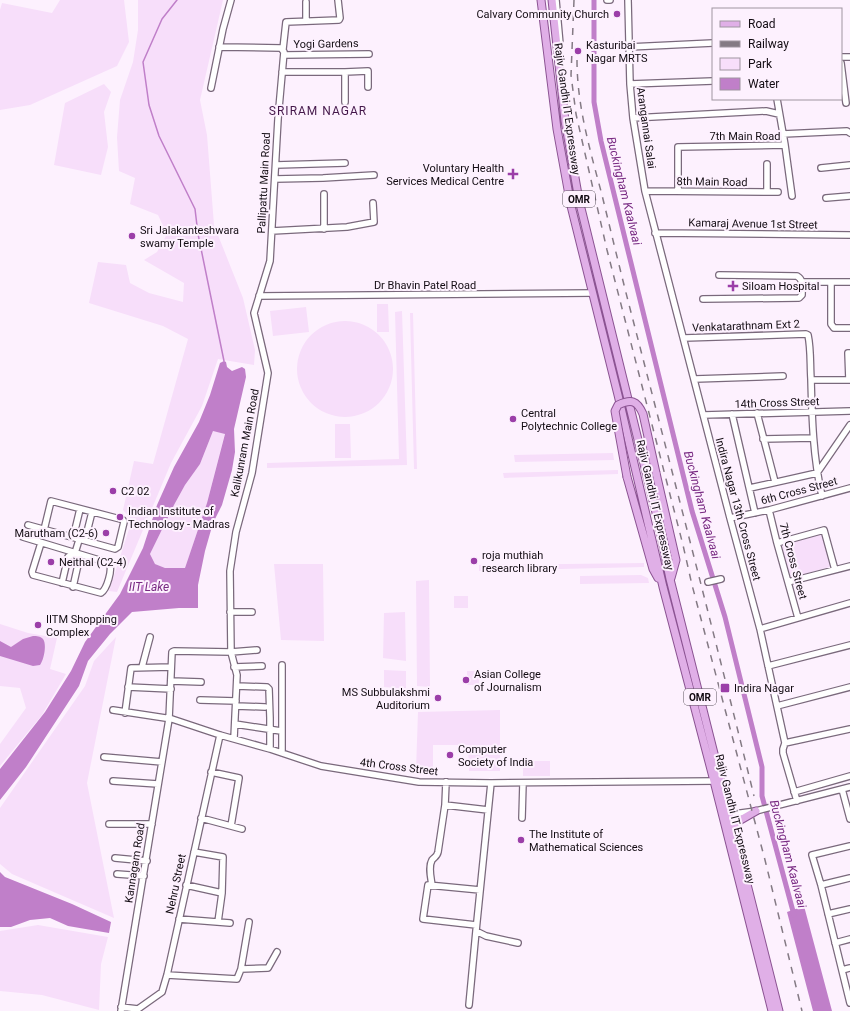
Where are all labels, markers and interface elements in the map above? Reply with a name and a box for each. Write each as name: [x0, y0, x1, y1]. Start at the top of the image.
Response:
place label: Calvary Community Church: [476, 8, 609, 21]
legend: [712, 8, 842, 100]
marker: Calvary Community Church: [612, 9, 622, 19]
text: Road: [748, 17, 776, 31]
street label: Yogi Gardens: [293, 37, 359, 51]
text: Railway: [748, 37, 789, 51]
place label: Kasturibai Nagar MRTS: [586, 39, 648, 65]
street label: Rajiv Gandhi IT Expressway: [551, 42, 583, 177]
marker: Kasturibai Nagar MRTS: [573, 46, 583, 56]
text: Park: [748, 57, 773, 71]
text: Water: [748, 77, 779, 91]
street label: Arangannai Salai: [634, 86, 658, 170]
district label: SRIRAM NAGAR: [269, 104, 367, 118]
street label: 7th Main Road: [710, 130, 780, 143]
street label: Pallipattu Main Road: [255, 132, 273, 234]
water label: Buckingham Kaalvaai: [604, 135, 644, 247]
place label: Voluntary Health Services Medical Centre: [386, 162, 504, 188]
marker: Voluntary Health Services Medical Centre: [507, 168, 519, 180]
street label: 8th Main Road: [676, 175, 748, 189]
road number: OMR: [563, 191, 595, 207]
street label: Kamaraj Avenue 1st Street: [688, 216, 818, 232]
place label: Sri Jalakanteshwara swamy Temple: [140, 224, 239, 250]
marker: Sri Jalakanteshwara swamy Temple: [127, 231, 137, 241]
street label: Dr Bhavin Patel Road: [374, 279, 476, 292]
marker: Siloam Hospital: [727, 280, 739, 292]
place label: Siloam Hospital: [742, 280, 819, 293]
street label: Venkatarathnam Ext 2: [692, 318, 800, 334]
street label: Kalikunram Main Road: [228, 388, 262, 498]
street label: 14th Cross Street: [734, 395, 820, 411]
place label: Central Polytechnic College: [521, 407, 617, 433]
marker: Central Polytechnic College: [508, 414, 518, 424]
street label: Indira Nagar 13th Cross Street: [713, 436, 763, 582]
street label: Rajiv Gandhi IT Expressway: [634, 439, 677, 572]
water label: Buckingham Kaalvaai: [681, 449, 723, 561]
street label: 6th Cross Street: [759, 474, 839, 507]
place label: C2 02: [121, 485, 149, 498]
marker: C2 02: [108, 486, 118, 496]
place label: Indian Institute of Technology - Madras: [128, 505, 230, 531]
marker: Indian Institute of Technology - Madras: [115, 512, 125, 522]
street label: 7th Cross Street: [777, 521, 810, 601]
place label: Marutham (C2-6): [14, 527, 98, 540]
marker: Marutham (C2-6): [101, 528, 111, 538]
place label: roja muthiah research library: [482, 549, 558, 575]
place label: Neithal (C2-4): [59, 556, 127, 569]
marker: roja muthiah research library: [469, 556, 479, 566]
marker: Neithal (C2-4): [46, 557, 56, 567]
water label: IIT Lake: [129, 580, 169, 594]
place label: IITM Shopping Complex: [46, 613, 117, 639]
marker: IITM Shopping Complex: [33, 620, 43, 630]
place label: Asian College of Journalism: [474, 668, 542, 694]
marker: Asian College of Journalism: [461, 675, 471, 685]
marker: Indira Nagar: [719, 682, 731, 694]
place label: Indira Nagar: [734, 682, 794, 695]
place label: MS Subbulakshmi Auditorium: [342, 686, 430, 712]
road number: OMR: [684, 689, 716, 705]
marker: MS Subbulakshmi Auditorium: [433, 693, 443, 703]
place label: Computer Society of India: [458, 743, 533, 769]
marker: Computer Society of India: [445, 750, 455, 760]
street label: Rajiv Gandhi IT Expressway: [713, 753, 758, 886]
street label: 4th Cross Street: [359, 756, 439, 778]
water label: Buckingham Kaalvaai: [767, 798, 809, 910]
street label: Kannagam Road: [122, 822, 148, 904]
place label: The Institute of Mathematical Sciences: [529, 828, 644, 854]
marker: The Institute of Mathematical Sciences: [516, 835, 526, 845]
street label: Nehru Street: [163, 852, 189, 915]

